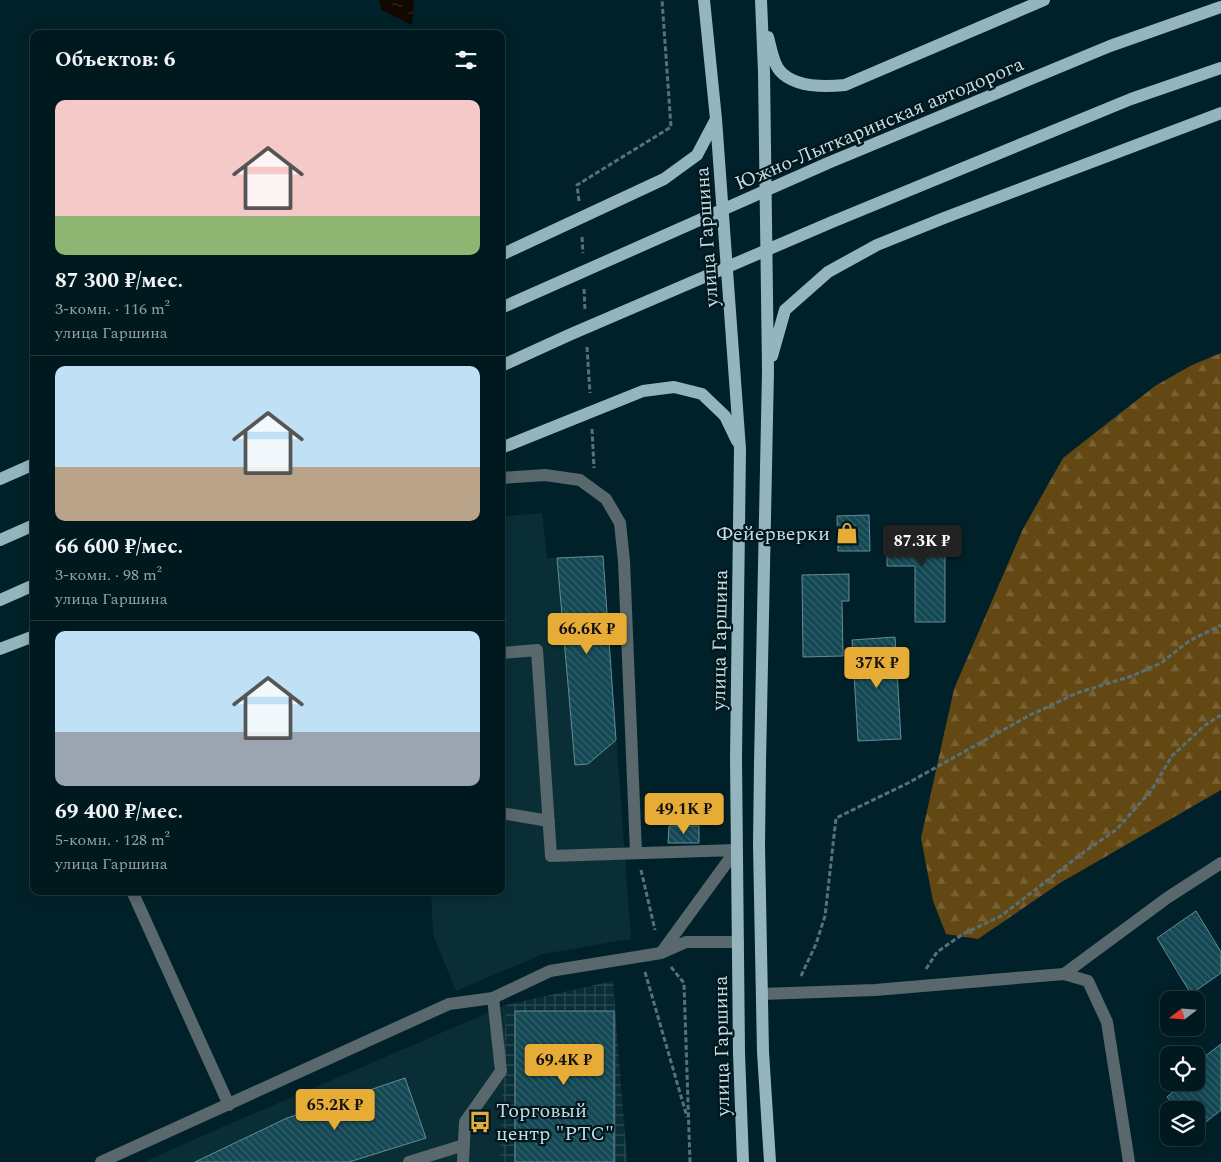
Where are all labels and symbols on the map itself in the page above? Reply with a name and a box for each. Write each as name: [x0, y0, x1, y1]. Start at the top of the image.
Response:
street label: Южно-Лыткаринская автодорога: [730, 49, 1029, 199]
street label: улица Гаршина: [687, 166, 727, 309]
place label: Фейерверки: [716, 519, 830, 549]
shop icon: Фейерверки: [834, 520, 860, 546]
pin: 87.3K ₽: [876, 524, 968, 567]
street label: улица Гаршина: [704, 569, 736, 712]
pin: 66.6K ₽: [541, 612, 633, 655]
pin: 37K ₽: [842, 646, 912, 689]
pin: 49.1K ₽: [638, 792, 730, 835]
street label: улица Гаршина: [706, 975, 738, 1118]
north arrow: [1160, 991, 1205, 1036]
pin: 69.4K ₽: [518, 1044, 610, 1086]
pin: 65.2K ₽: [289, 1088, 381, 1131]
place label: Торговый центр "РТС": [496, 1096, 614, 1149]
bus stop icon: Торговый центр "РТС": [467, 1109, 493, 1135]

